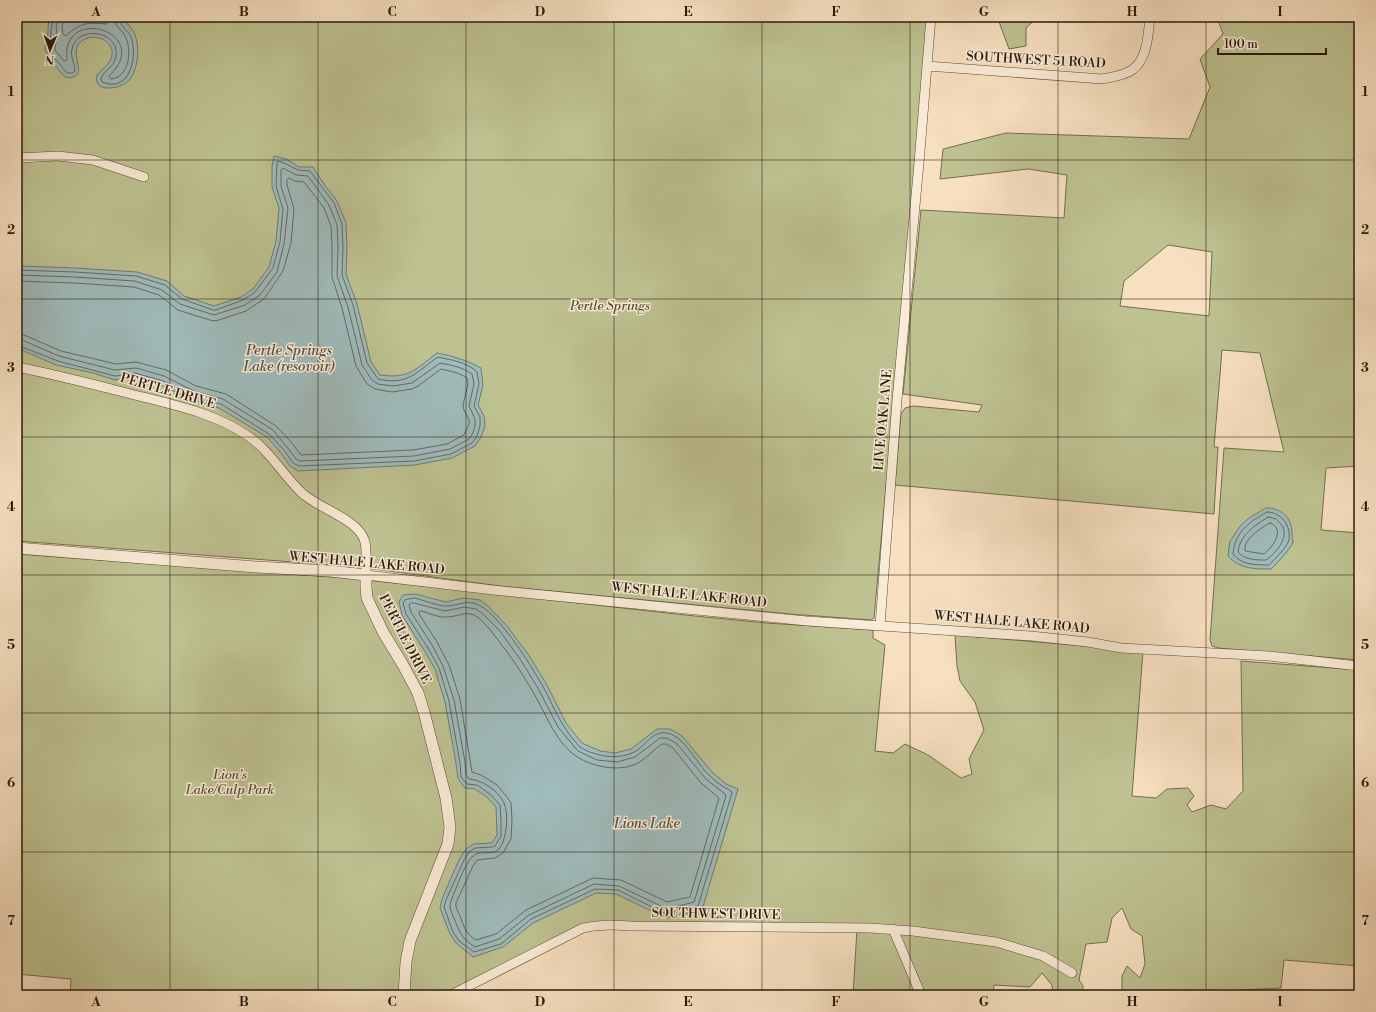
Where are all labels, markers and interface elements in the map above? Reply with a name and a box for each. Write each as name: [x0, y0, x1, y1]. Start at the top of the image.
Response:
text: A: [90, 4, 101, 20]
text: B: [239, 4, 249, 20]
text: C: [387, 4, 397, 20]
text: D: [535, 4, 545, 20]
text: E: [683, 4, 693, 20]
text: F: [831, 4, 841, 20]
text: G: [979, 4, 990, 20]
text: H: [1127, 4, 1138, 20]
text: I: [1277, 4, 1283, 20]
north arrow: [30, 30, 70, 70]
scale bar: [1218, 30, 1326, 56]
text: 100 m: [1224, 37, 1258, 52]
street label: SOUTHWEST 51 ROAD: [966, 48, 1106, 72]
text: N: [45, 52, 54, 66]
text: 1: [8, 84, 15, 100]
text: 1: [1362, 84, 1369, 100]
text: 2: [7, 222, 15, 238]
text: 2: [1361, 222, 1369, 238]
park label: Pertle Springs: [569, 298, 650, 314]
water label: Pertle Springs Lake (resovoir): [243, 342, 335, 376]
text: 3: [7, 360, 15, 376]
text: 3: [1361, 360, 1369, 376]
street label: LIVE OAK LANE: [871, 369, 895, 471]
street label: PERTLE DRIVE: [118, 370, 218, 412]
text: 4: [7, 499, 16, 515]
text: 4: [1361, 499, 1370, 515]
street label: WEST HALE LAKE ROAD: [288, 548, 445, 578]
street label: WEST HALE LAKE ROAD: [610, 579, 767, 611]
street label: PERTLE DRIVE: [375, 591, 435, 687]
street label: WEST HALE LAKE ROAD: [933, 607, 1090, 637]
text: 5: [7, 637, 15, 653]
text: 5: [1361, 637, 1369, 653]
park label: Lion's Lake/Culp Park: [185, 767, 274, 798]
text: 6: [7, 775, 15, 791]
text: 6: [1361, 775, 1369, 791]
water label: Lions Lake: [613, 815, 680, 833]
street label: SOUTHWEST DRIVE: [651, 905, 781, 923]
text: 7: [7, 913, 15, 929]
text: 7: [1361, 913, 1369, 929]
text: A: [90, 994, 101, 1010]
text: B: [239, 994, 249, 1010]
text: C: [387, 994, 397, 1010]
text: D: [535, 994, 545, 1010]
text: E: [683, 994, 693, 1010]
text: F: [831, 994, 841, 1010]
text: G: [979, 994, 990, 1010]
text: H: [1127, 994, 1138, 1010]
text: I: [1277, 994, 1283, 1010]

